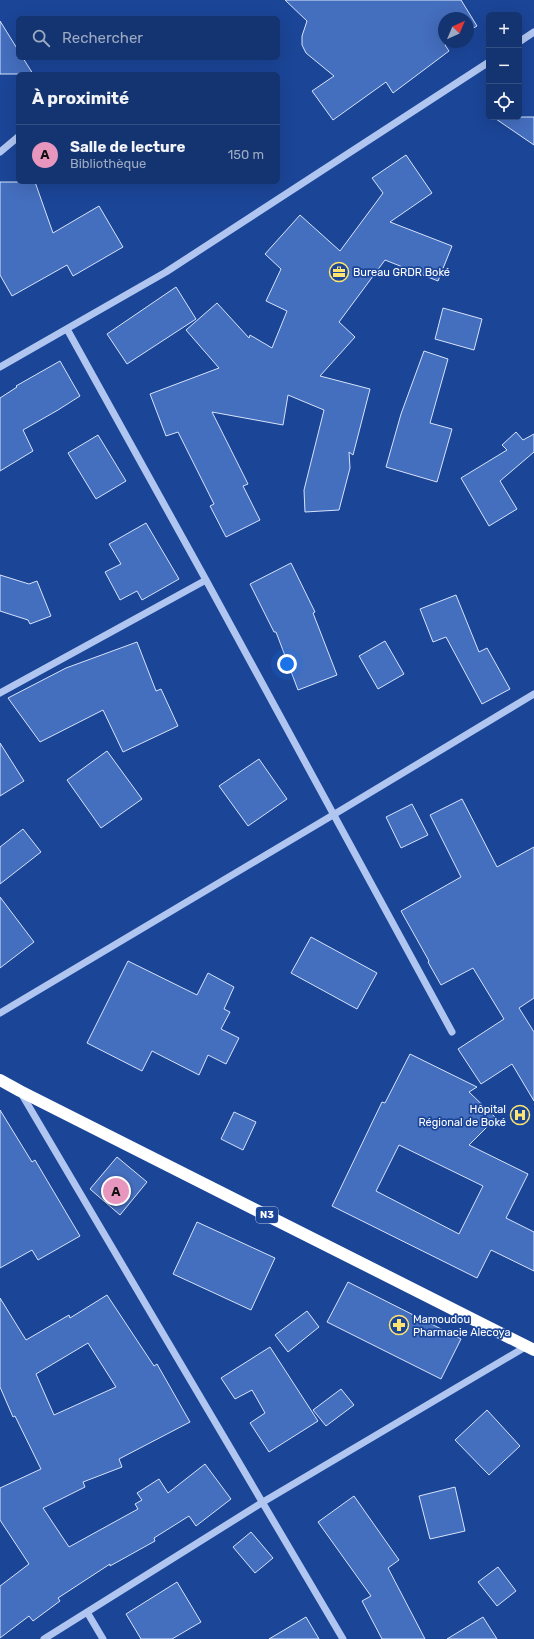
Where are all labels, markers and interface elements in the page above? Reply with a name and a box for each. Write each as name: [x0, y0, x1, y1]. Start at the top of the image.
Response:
north arrow: [438, 12, 474, 48]
map controls: [486, 12, 522, 120]
button: +: [486, 12, 522, 48]
search box: [16, 16, 280, 60]
icon: search: [30, 27, 52, 49]
text: Rechercher: [62, 29, 143, 47]
button: −: [486, 48, 522, 84]
button: locate: [486, 84, 522, 120]
text: À proximité: [32, 88, 129, 108]
text: Salle de lecture: [70, 138, 185, 156]
text: A: [40, 147, 50, 162]
text: 150 m: [228, 147, 264, 162]
text: Bibliothèque: [70, 156, 146, 171]
office icon: Bureau GRDR Boké: [328, 261, 350, 283]
place label: Bureau GRDR Boké: [353, 266, 450, 279]
your location: [277, 654, 297, 674]
place label: Hôpital Régional de Boké: [418, 1103, 506, 1129]
hospital icon: Hôpital Régional de Boké: [509, 1104, 531, 1126]
pin: A: [103, 1176, 129, 1206]
road number: N3: [256, 1207, 278, 1223]
place label: Mamoudou Pharmacie Alecoya: [413, 1313, 510, 1339]
pharmacy icon: Mamoudou Pharmacie Alecoya: [388, 1314, 410, 1336]

